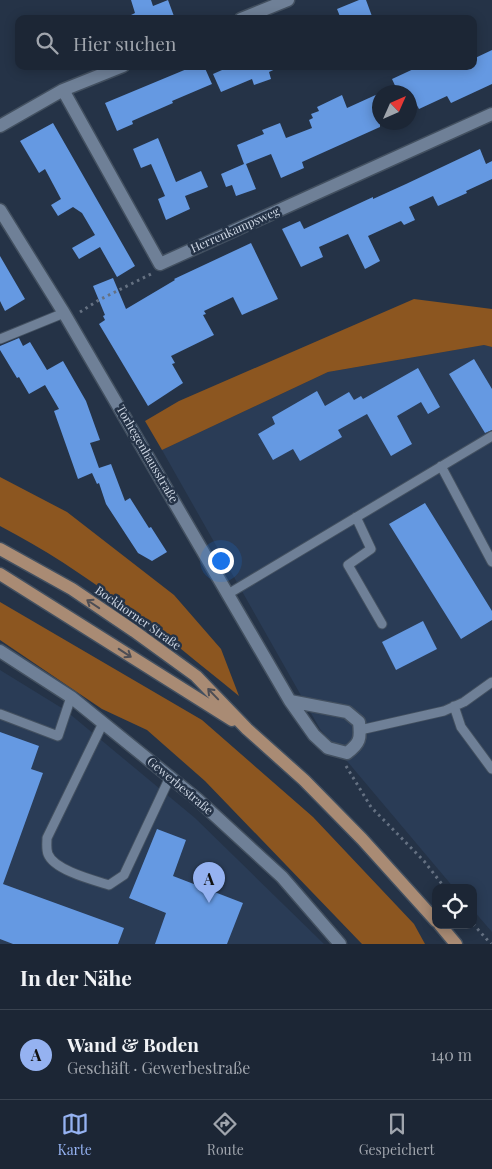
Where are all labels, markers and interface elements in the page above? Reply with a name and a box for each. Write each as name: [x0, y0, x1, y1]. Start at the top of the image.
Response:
search box: [15, 15, 477, 70]
icon: search: [33, 29, 61, 57]
text: Hier suchen: [73, 30, 176, 56]
north arrow: [372, 85, 417, 130]
street label: Herrenkampsweg: [188, 202, 282, 256]
street label: Torhegenhausstraße: [113, 402, 182, 505]
your location: [208, 548, 234, 574]
street label: Bockhorner Straße: [92, 582, 185, 653]
one-way arrow: [87, 599, 101, 609]
one-way arrow: [117, 648, 131, 658]
one-way arrow: [207, 688, 219, 700]
street label: Gewerbestraße: [144, 753, 217, 818]
pin: A: [193, 862, 225, 903]
map controls: [432, 884, 477, 929]
button: locate: [432, 884, 477, 929]
text: In der Nähe: [20, 963, 132, 991]
text: Wand & Boden: [67, 1031, 199, 1057]
text: A: [31, 1044, 41, 1065]
text: 140 m: [430, 1044, 472, 1065]
text: Geschäft · Gewerbestraße: [67, 1057, 250, 1078]
tab: Karte: [57, 1110, 92, 1159]
tab: Route: [207, 1110, 244, 1159]
tab: Gespeichert: [359, 1110, 435, 1159]

